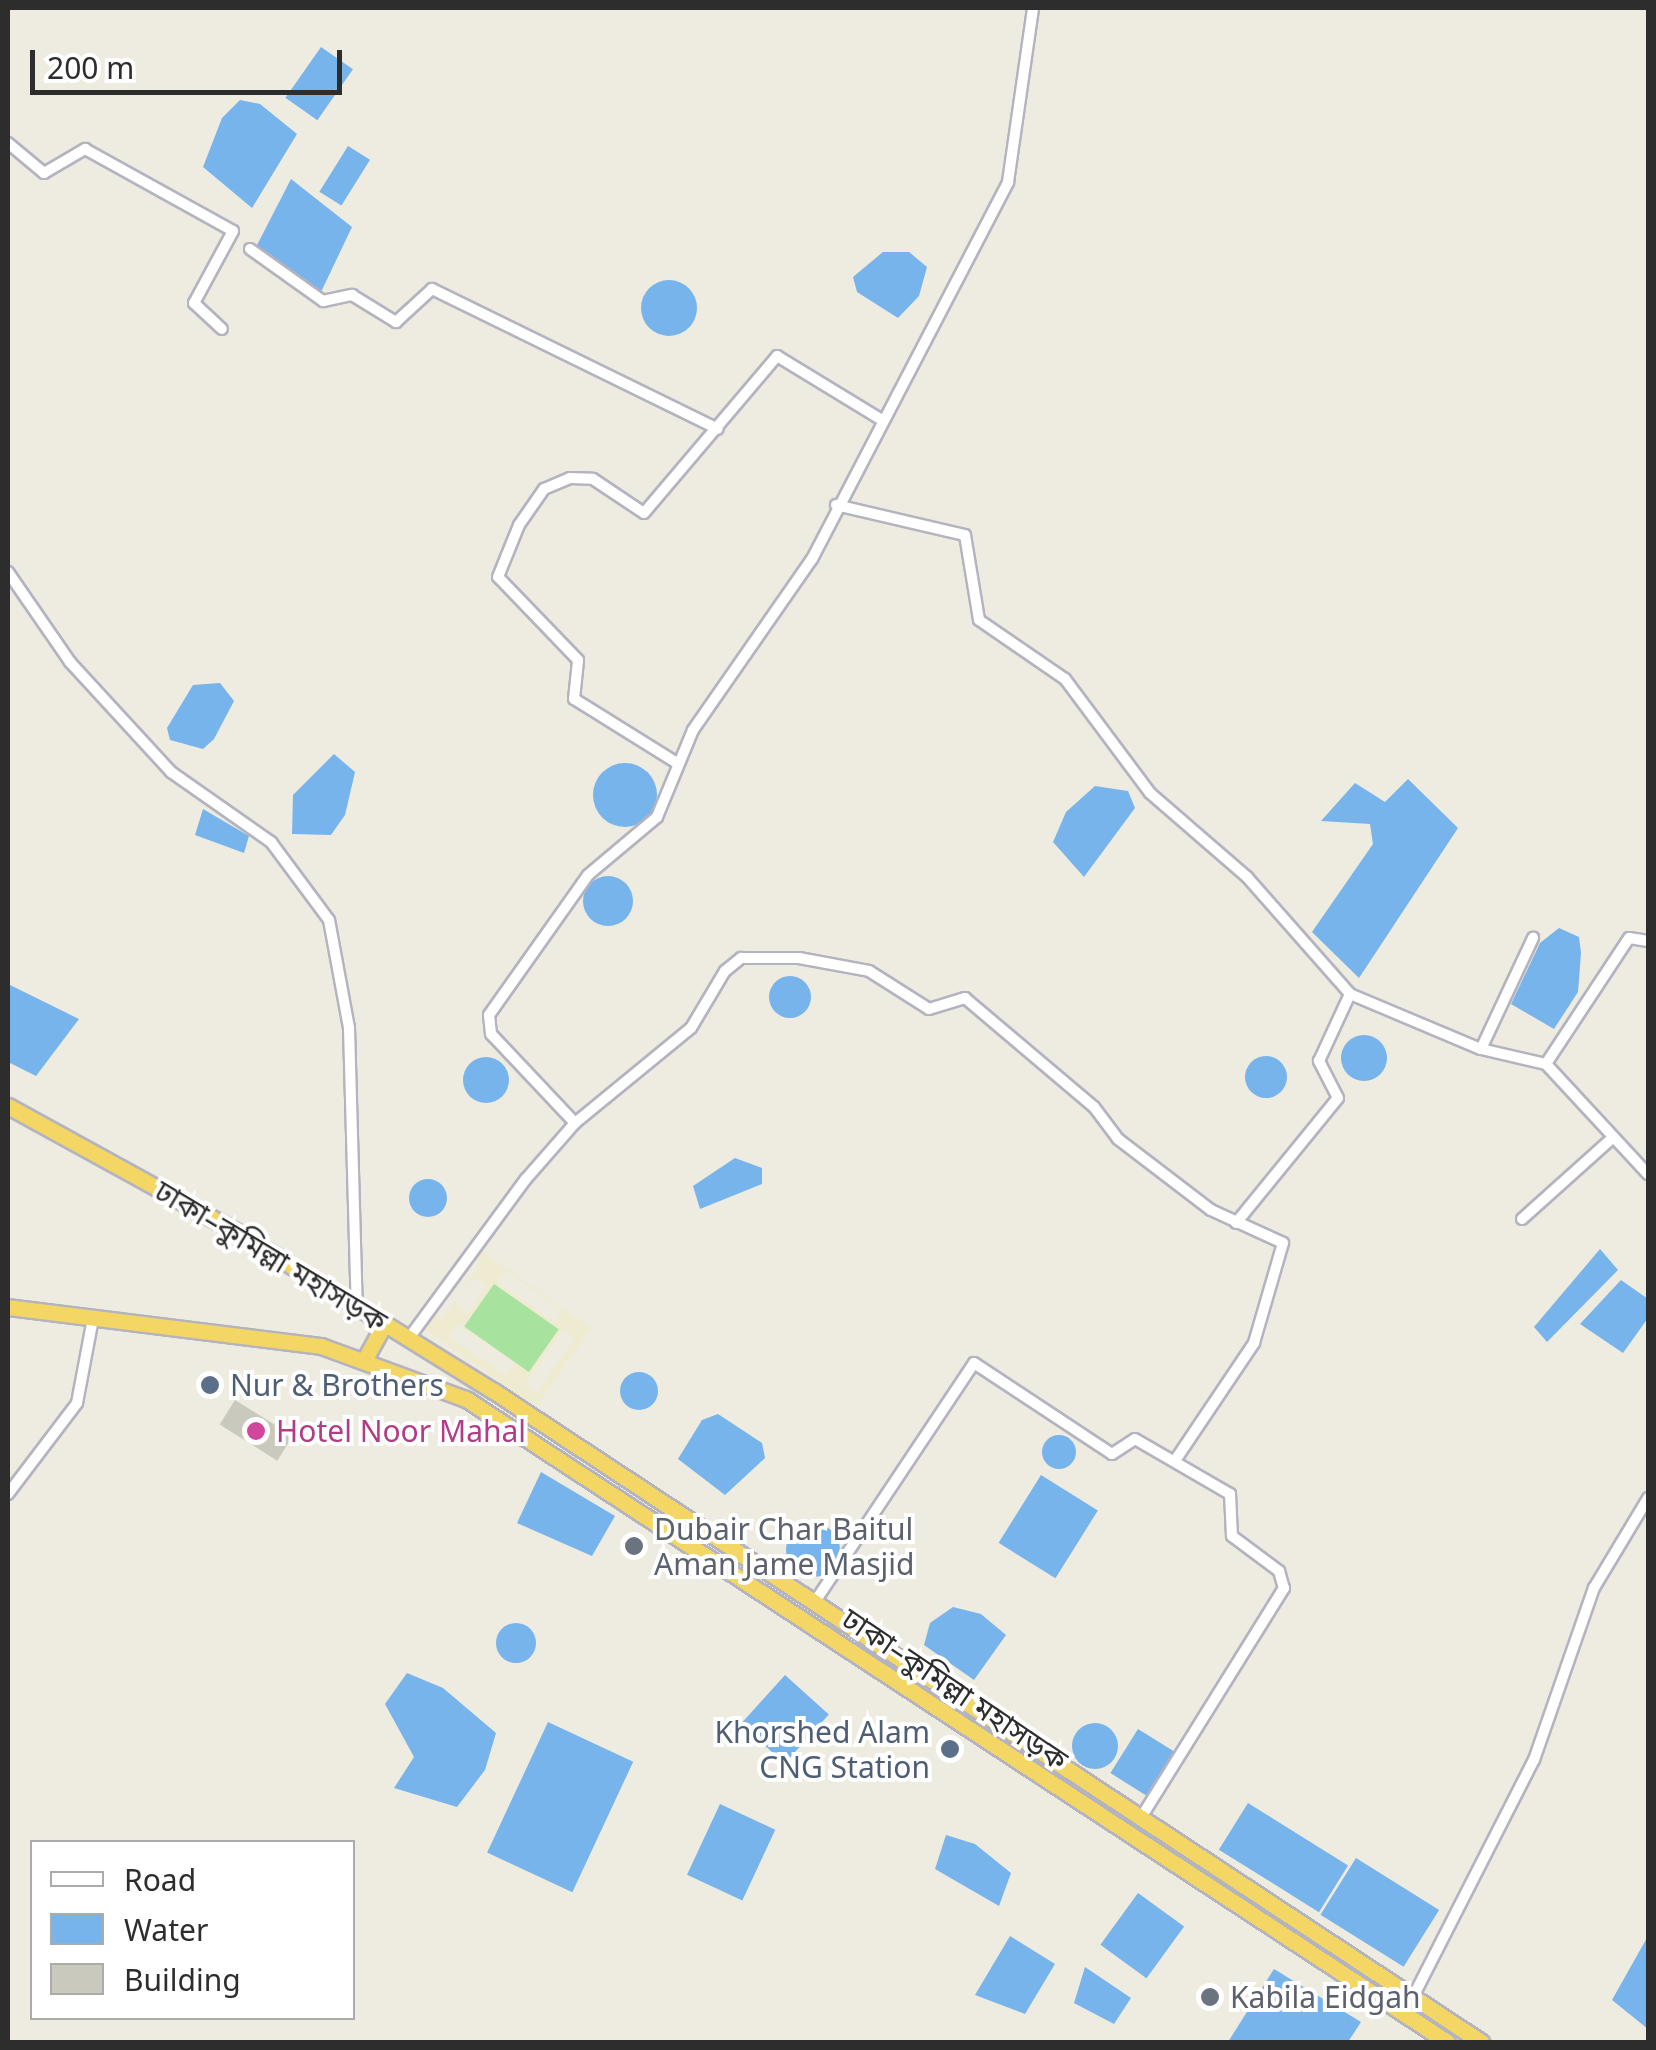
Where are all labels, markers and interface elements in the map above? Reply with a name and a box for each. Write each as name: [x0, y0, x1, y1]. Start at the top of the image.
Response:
scale bar: [35, 30, 348, 92]
text: 200 m: [47, 47, 134, 88]
street label: ঢাকা–কুমিল্লা মহাসড়ক: [148, 1172, 394, 1340]
place label: Nur & Brothers: [230, 1367, 444, 1403]
marker: Nur & Brothers: [199, 1374, 221, 1396]
place label: Hotel Noor Mahal: [276, 1413, 526, 1449]
marker: Hotel Noor Mahal: [245, 1420, 267, 1442]
place label: Dubair Char Baitul Aman Jame Masjid: [654, 1511, 915, 1582]
marker: Dubair Char Baitul Aman Jame Masjid: [623, 1535, 645, 1557]
street label: ঢাকা–কুমিল্লা মহাসড়ক: [835, 1600, 1075, 1778]
place label: Khorshed Alam CNG Station: [714, 1714, 930, 1784]
marker: Khorshed Alam CNG Station: [939, 1738, 961, 1760]
legend: [30, 1840, 355, 2020]
text: Road: [124, 1859, 196, 1900]
text: Water: [124, 1909, 208, 1950]
text: Building: [124, 1959, 241, 2000]
place label: Kabila Eidgah: [1230, 1979, 1421, 2015]
marker: Kabila Eidgah: [1199, 1986, 1221, 2008]

